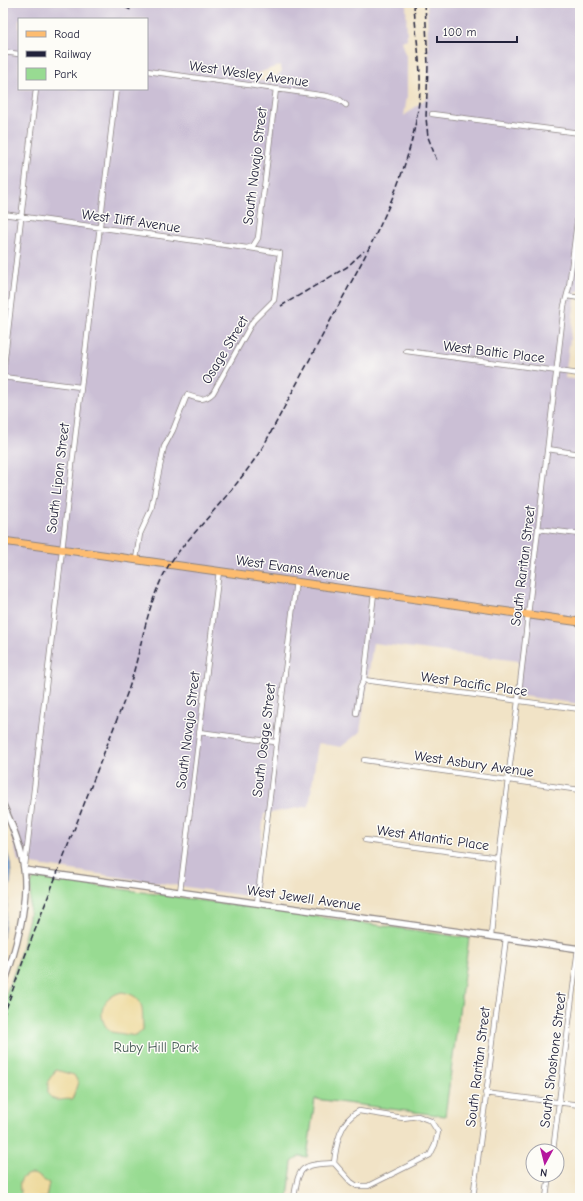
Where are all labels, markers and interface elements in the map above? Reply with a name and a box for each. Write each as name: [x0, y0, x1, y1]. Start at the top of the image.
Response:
legend: [18, 18, 148, 90]
scale bar: [437, 18, 517, 44]
text: 100 m: [443, 25, 476, 39]
text: Road: [54, 27, 80, 41]
text: Railway: [54, 47, 92, 61]
street label: West Wesley Avenue: [188, 57, 310, 91]
text: Park: [54, 67, 77, 81]
street label: South Navajo Street: [239, 105, 271, 226]
street label: West Iliff Avenue: [81, 206, 181, 236]
street label: Osage Street: [198, 312, 252, 387]
street label: West Baltic Place: [442, 337, 546, 367]
street label: South Lipan Street: [43, 421, 73, 534]
street label: South Raritan Street: [507, 504, 539, 627]
street label: West Evans Avenue: [235, 552, 351, 584]
street label: West Pacific Place: [420, 668, 528, 700]
street label: South Navajo Street: [172, 669, 204, 790]
street label: South Osage Street: [249, 681, 280, 798]
street label: West Asbury Avenue: [413, 747, 535, 781]
street label: West Atlantic Place: [376, 822, 490, 854]
street label: West Jewell Avenue: [246, 882, 362, 914]
street label: South Shoshone Street: [536, 990, 570, 1129]
street label: South Raritan Street: [462, 1005, 494, 1128]
park label: Ruby Hill Park: [114, 1039, 199, 1056]
north arrow: [525, 1143, 565, 1183]
text: N: [539, 1166, 548, 1179]

